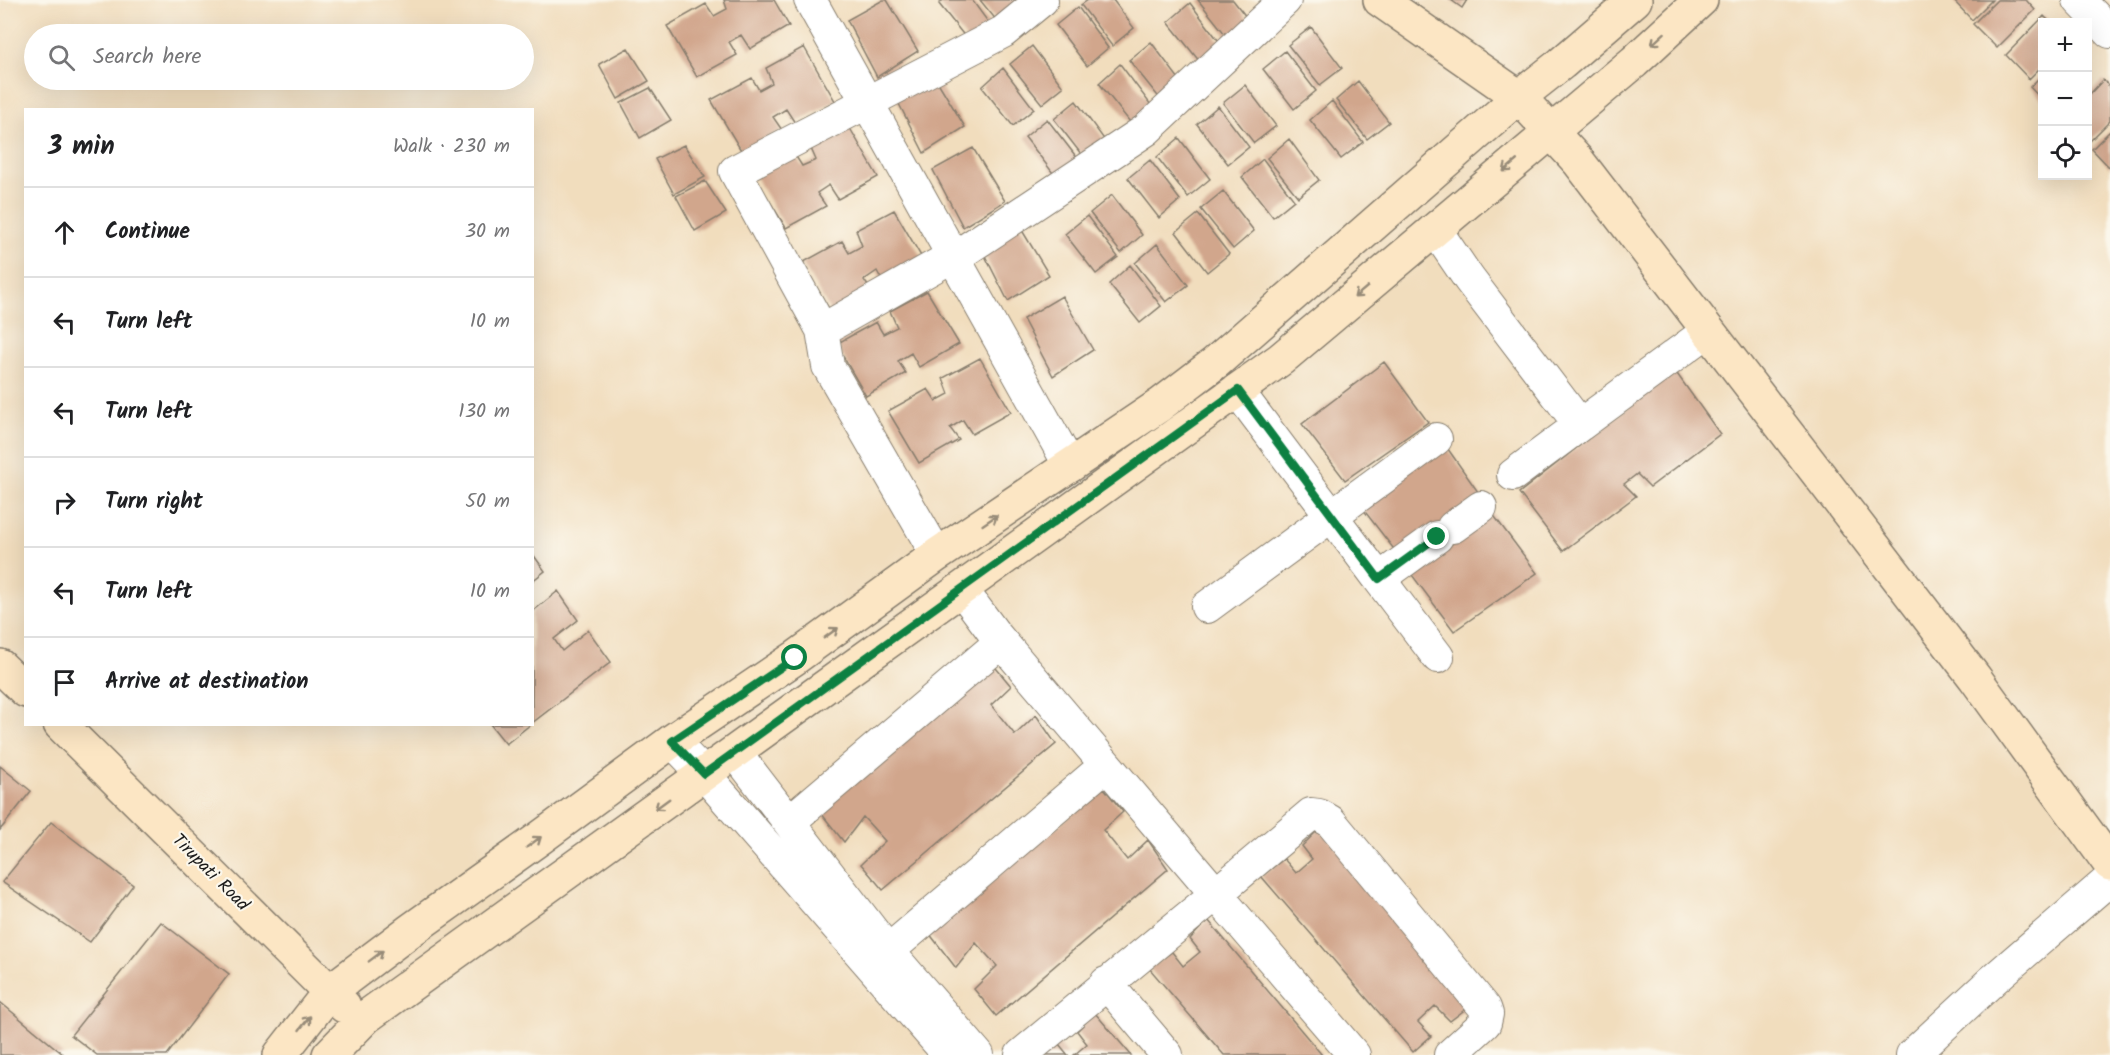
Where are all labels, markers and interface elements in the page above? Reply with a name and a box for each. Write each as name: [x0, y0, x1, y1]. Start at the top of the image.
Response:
map controls: [2038, 18, 2092, 180]
button: +: [2038, 18, 2092, 72]
search box: [24, 24, 534, 90]
one-way arrow: [1651, 32, 1666, 46]
text: Search here: [93, 40, 201, 75]
icon: search: [45, 41, 78, 74]
button: −: [2038, 72, 2092, 126]
text: 3 min: [48, 126, 115, 168]
button: locate: [2038, 126, 2092, 180]
text: Walk · 230 m: [393, 131, 510, 163]
one-way arrow: [1503, 159, 1518, 173]
text: Continue: [105, 215, 190, 250]
icon: ahead: [48, 216, 81, 249]
text: 30 m: [465, 216, 510, 248]
one-way arrow: [1354, 285, 1369, 299]
text: Turn left: [105, 305, 192, 340]
icon: left: [48, 306, 81, 339]
text: 10 m: [470, 306, 510, 338]
text: Turn left: [105, 395, 192, 430]
icon: left: [48, 396, 81, 429]
text: 130 m: [458, 396, 510, 428]
text: Turn right: [105, 485, 203, 520]
icon: right: [48, 486, 81, 519]
text: 50 m: [465, 486, 510, 518]
one-way arrow: [981, 514, 997, 526]
route end: [1423, 523, 1449, 549]
text: Turn left: [105, 575, 192, 610]
icon: left: [48, 576, 81, 609]
text: 10 m: [470, 576, 510, 608]
one-way arrow: [822, 626, 838, 639]
route start: [781, 644, 807, 670]
text: Arrive at destination: [105, 665, 308, 700]
icon: arrive: [48, 666, 81, 699]
one-way arrow: [654, 798, 670, 810]
street label: Tirupati Road: [164, 827, 256, 919]
one-way arrow: [526, 836, 542, 848]
one-way arrow: [368, 950, 384, 962]
one-way arrow: [298, 1015, 311, 1031]

